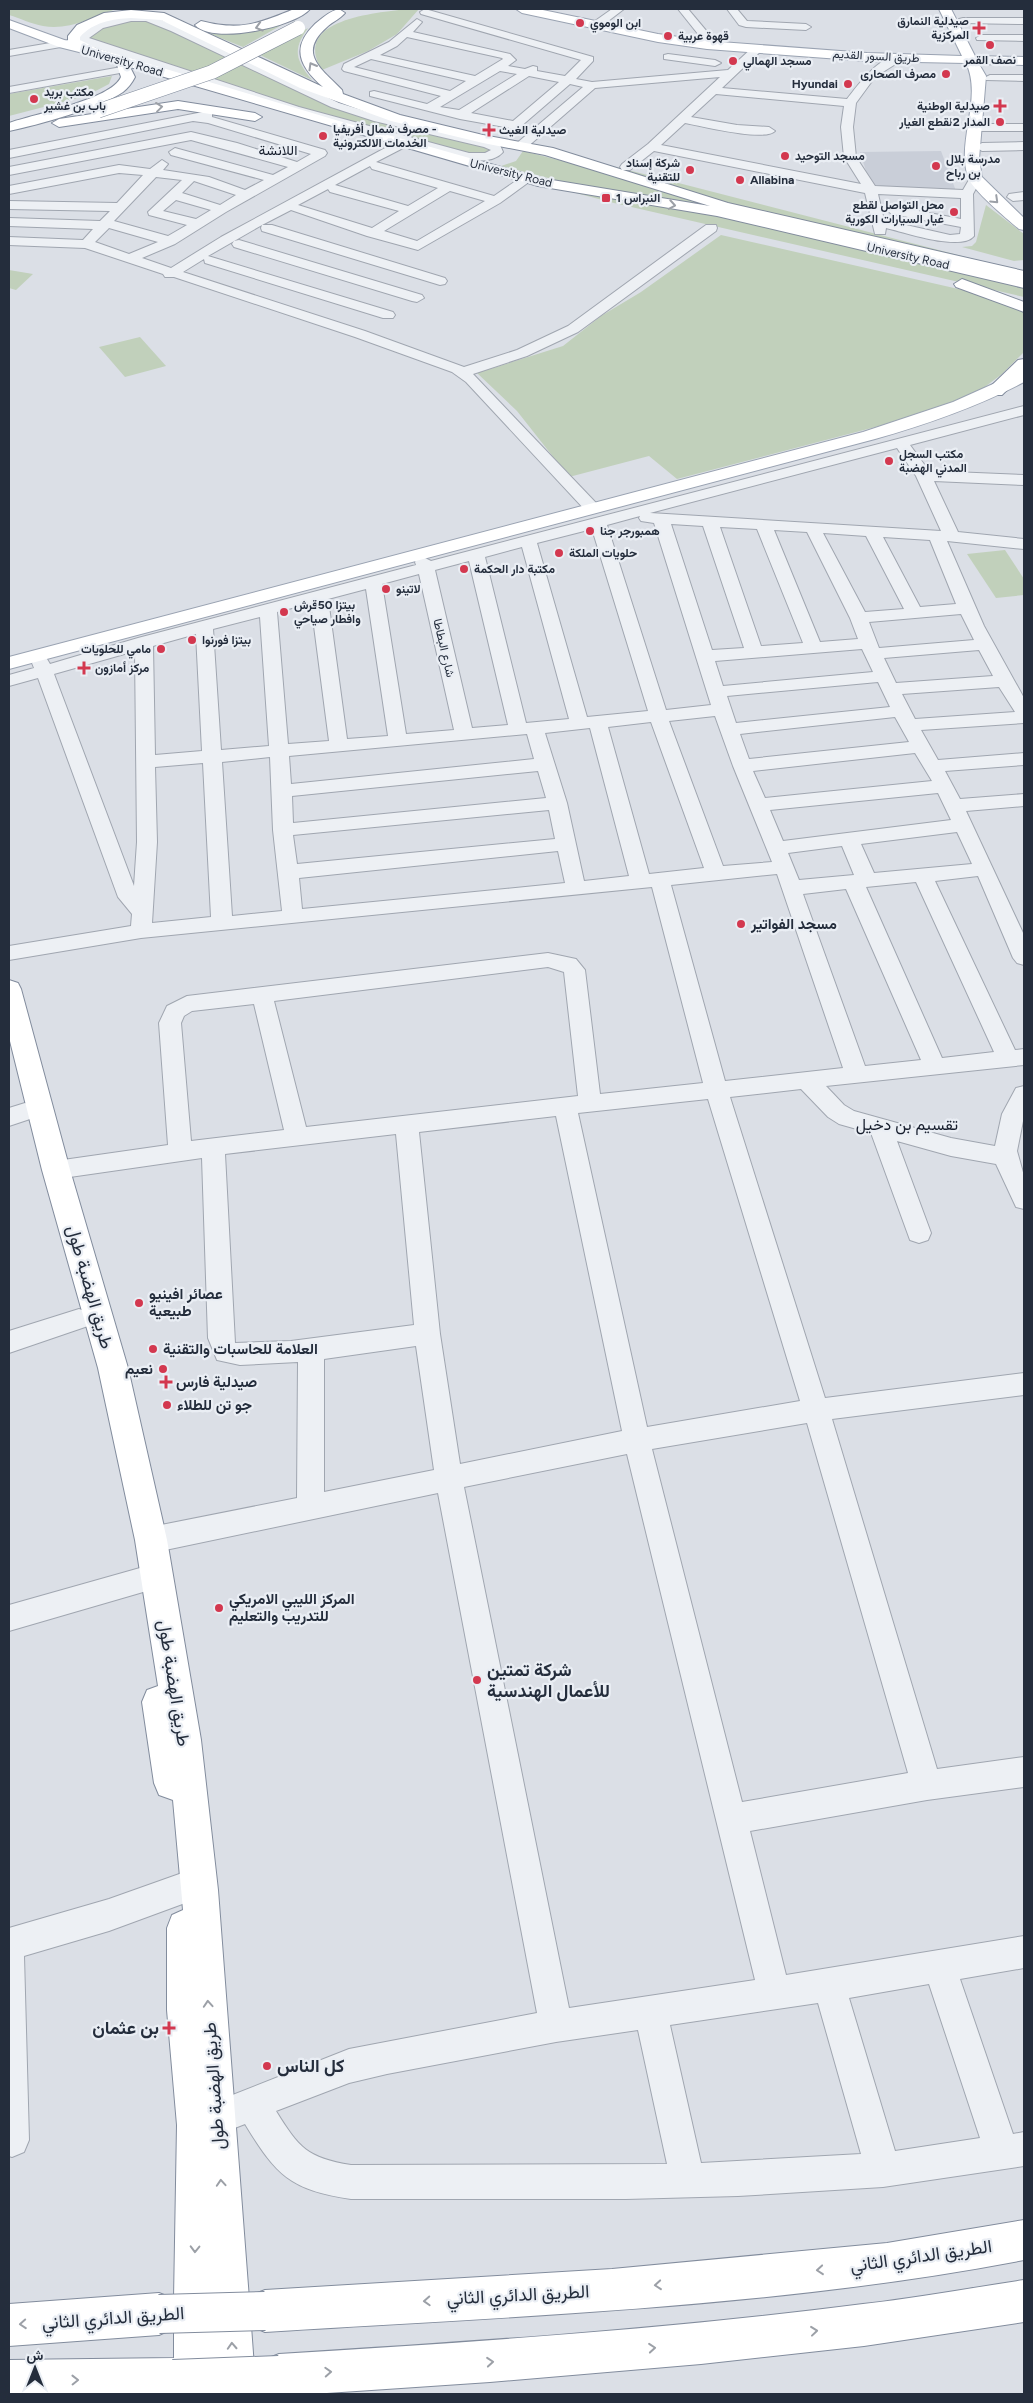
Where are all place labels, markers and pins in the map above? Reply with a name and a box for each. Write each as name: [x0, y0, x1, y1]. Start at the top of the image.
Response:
place label: صيدلية النمارق المركزية: [897, 14, 969, 43]
place label: ابن الوموي: [590, 16, 641, 33]
marker: ابن الوموي: [574, 17, 586, 29]
marker: صيدلية النمارق المركزية: [973, 22, 985, 34]
place label: قهوة عربية: [678, 29, 729, 44]
marker: قهوة عربية: [662, 30, 674, 42]
marker: نصف القمر: [984, 39, 996, 51]
place label: نصف القمر: [963, 53, 1017, 68]
place label: مسجد الهمالي: [743, 54, 812, 71]
marker: مسجد الهمالي: [727, 55, 739, 67]
place label: مصرف الصحارى: [860, 67, 936, 82]
marker: مصرف الصحارى: [940, 68, 952, 80]
place label: Hyundai: [792, 77, 838, 91]
marker: Hyundai: [842, 78, 854, 90]
place label: مكتب بريد باب بن غشير: [43, 85, 106, 114]
marker: مكتب بريد باب بن غشير: [28, 93, 40, 105]
place label: صيدلية الوطنية: [917, 99, 990, 114]
marker: صيدلية الوطنية: [994, 100, 1006, 112]
place label: المدار 2لقطع الغيار: [898, 115, 990, 130]
marker: المدار 2لقطع الغيار: [994, 116, 1006, 128]
place label: مصرف شمال أفريفيا - الخدمات الالكترونية: [333, 122, 437, 151]
place label: صيدلية الغيث: [499, 123, 566, 137]
marker: صيدلية الغيث: [483, 124, 495, 136]
marker: مصرف شمال أفريفيا - الخدمات الالكترونية: [317, 130, 329, 142]
place label: مسجد التوحيد: [795, 149, 865, 164]
marker: مسجد التوحيد: [779, 150, 791, 162]
place label: مدرسة بلال بن رباح: [946, 152, 1001, 181]
place label: شركة إسناد للتقنية: [626, 156, 680, 184]
marker: مدرسة بلال بن رباح: [930, 160, 942, 172]
marker: شركة إسناد للتقنية: [684, 164, 696, 176]
place label: Allabina: [750, 173, 794, 187]
marker: Allabina: [734, 174, 746, 186]
place label: النبراس 1: [616, 191, 660, 206]
marker: النبراس 1: [600, 192, 612, 204]
place label: محل التواصل لقطع غيار السيارات الكورية: [845, 198, 944, 227]
marker: محل التواصل لقطع غيار السيارات الكورية: [948, 206, 960, 218]
place label: مكتب السجل المدني الهضبة: [899, 447, 967, 478]
marker: مكتب السجل المدني الهضبة: [883, 455, 895, 467]
place label: همبورجر جنا: [600, 524, 660, 539]
marker: همبورجر جنا: [584, 525, 596, 537]
place label: حلويات الملكة: [569, 546, 637, 561]
marker: حلويات الملكة: [553, 547, 565, 559]
place label: مكتبة دار الحكمة: [474, 562, 555, 577]
marker: مكتبة دار الحكمة: [458, 563, 470, 575]
place label: لاتينو: [396, 582, 421, 597]
marker: لاتينو: [380, 583, 392, 595]
place label: بيتزا 50قرش وافطار صياحي: [294, 598, 361, 629]
marker: بيتزا 50قرش وافطار صياحي: [278, 606, 290, 618]
place label: بيتزا فورنوا: [202, 633, 251, 648]
marker: بيتزا فورنوا: [186, 634, 198, 646]
place label: مامي للحلويات: [81, 642, 151, 659]
marker: مامي للحلويات: [155, 643, 167, 655]
marker: مركز أمازون: [77, 661, 91, 675]
place label: مركز أمازون: [95, 661, 150, 676]
place label: مسجد الفواتير: [750, 915, 837, 933]
marker: مسجد الفواتير: [735, 918, 747, 930]
place label: عصائر افينيو طبيعية: [149, 1285, 223, 1320]
marker: عصائر افينيو طبيعية: [133, 1297, 145, 1309]
place label: العلامة للحاسبات والتقنية: [163, 1340, 318, 1358]
marker: العلامة للحاسبات والتقنية: [147, 1343, 159, 1355]
place label: نعيم: [125, 1360, 153, 1379]
marker: نعيم: [157, 1363, 169, 1375]
place label: صيدلية فارس: [176, 1373, 257, 1391]
marker: صيدلية فارس: [160, 1376, 172, 1388]
place label: جو تن للطلاء: [177, 1396, 252, 1414]
marker: جو تن للطلاء: [161, 1399, 173, 1411]
place label: المركز الليبي الامريكي للتدريب والتعليم: [229, 1590, 355, 1626]
marker: المركز الليبي الامريكي للتدريب والتعليم: [213, 1602, 225, 1614]
place label: شركة تمتين للأعمال الهندسية: [487, 1659, 610, 1702]
marker: شركة تمتين للأعمال الهندسية: [471, 1674, 483, 1686]
place label: بن عثمان: [92, 2017, 159, 2039]
marker: بن عثمان: [163, 2022, 175, 2034]
place label: كل الناس: [277, 2055, 344, 2077]
marker: كل الناس: [261, 2060, 273, 2072]

